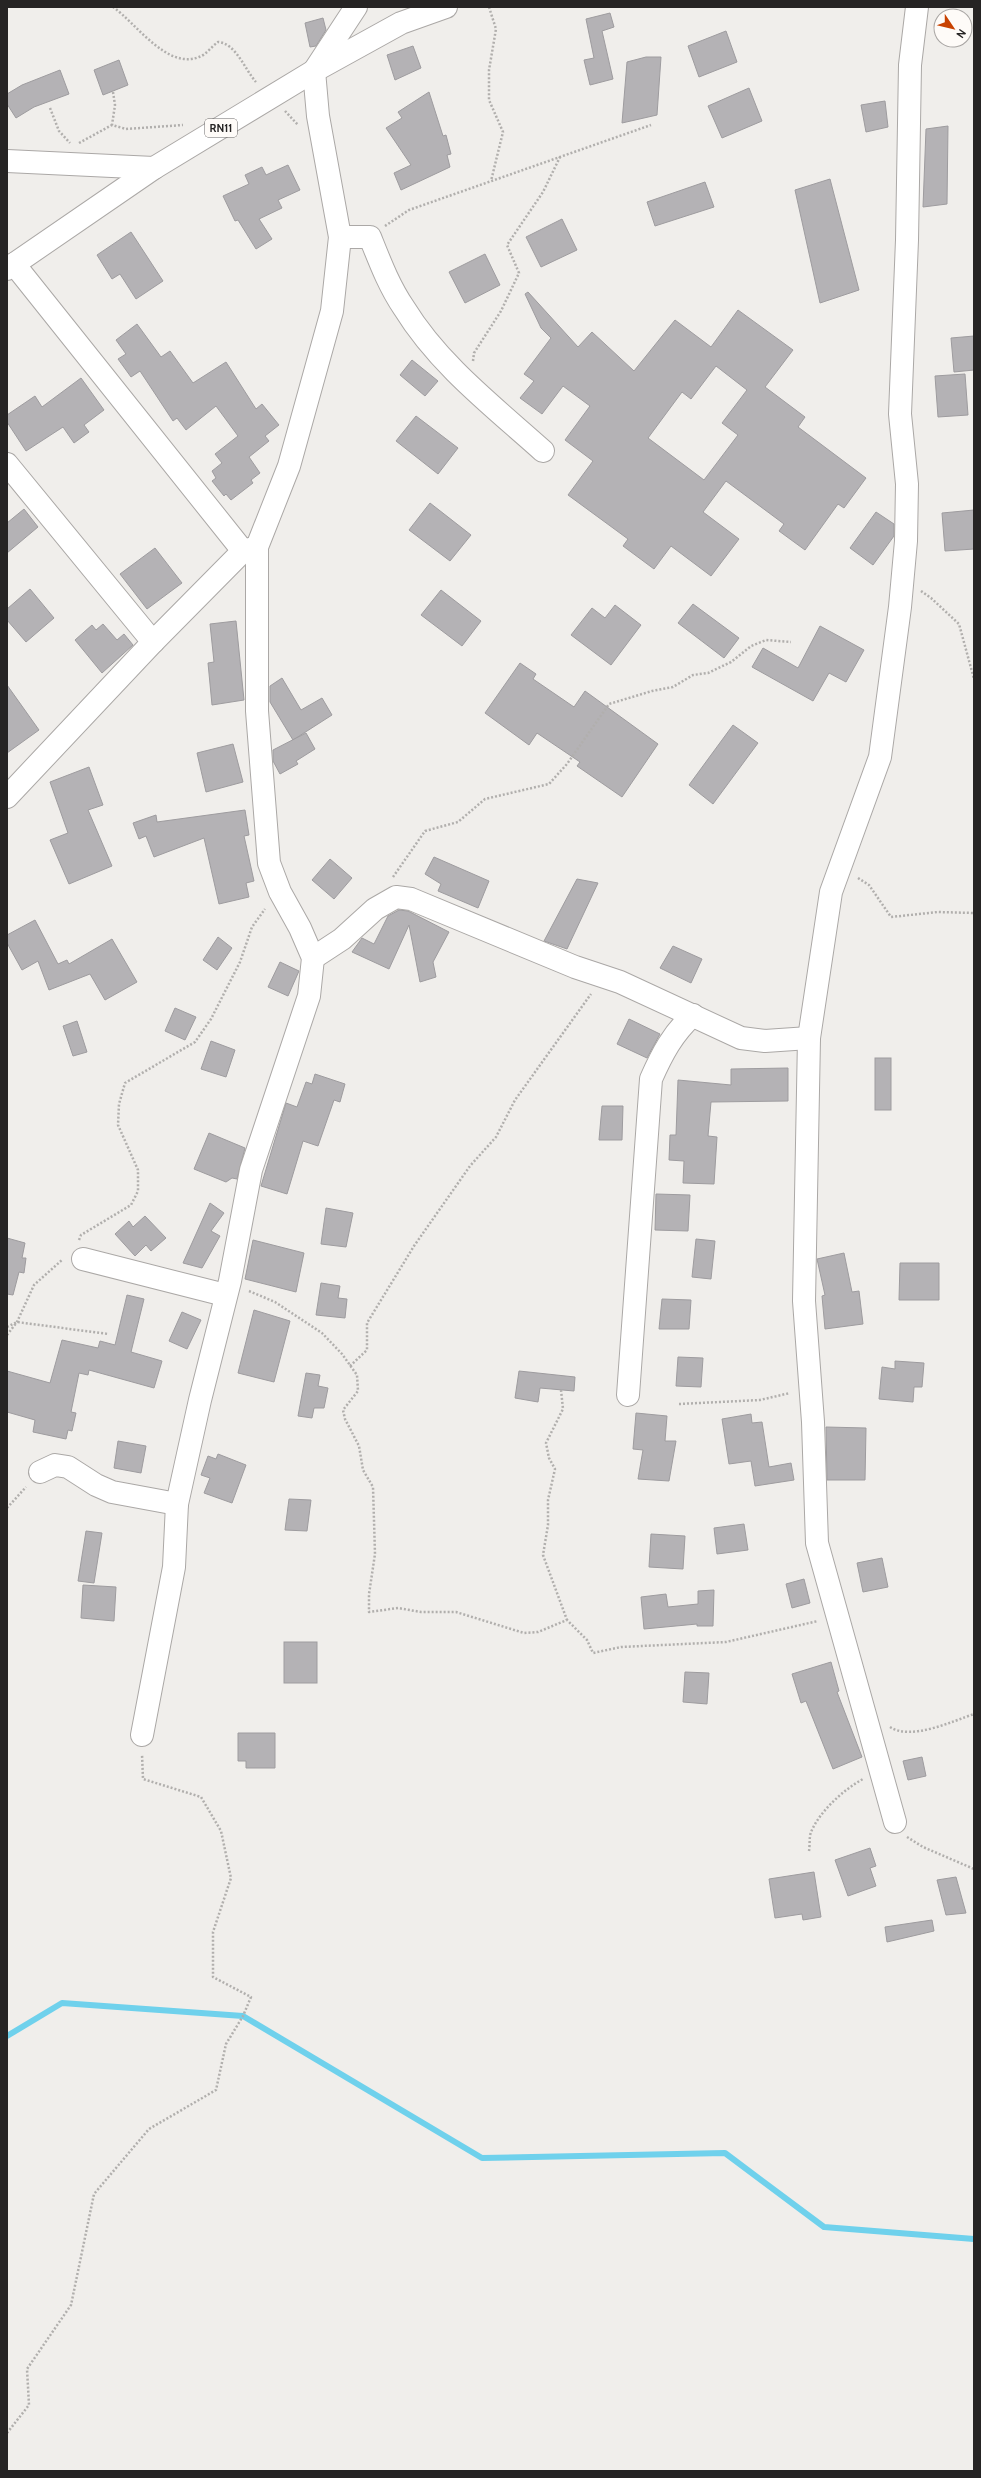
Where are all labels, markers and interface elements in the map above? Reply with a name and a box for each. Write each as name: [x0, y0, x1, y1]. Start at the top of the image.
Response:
north arrow: [933, 8, 973, 48]
text: N: [953, 27, 969, 41]
road number: RN11: [205, 119, 237, 137]

